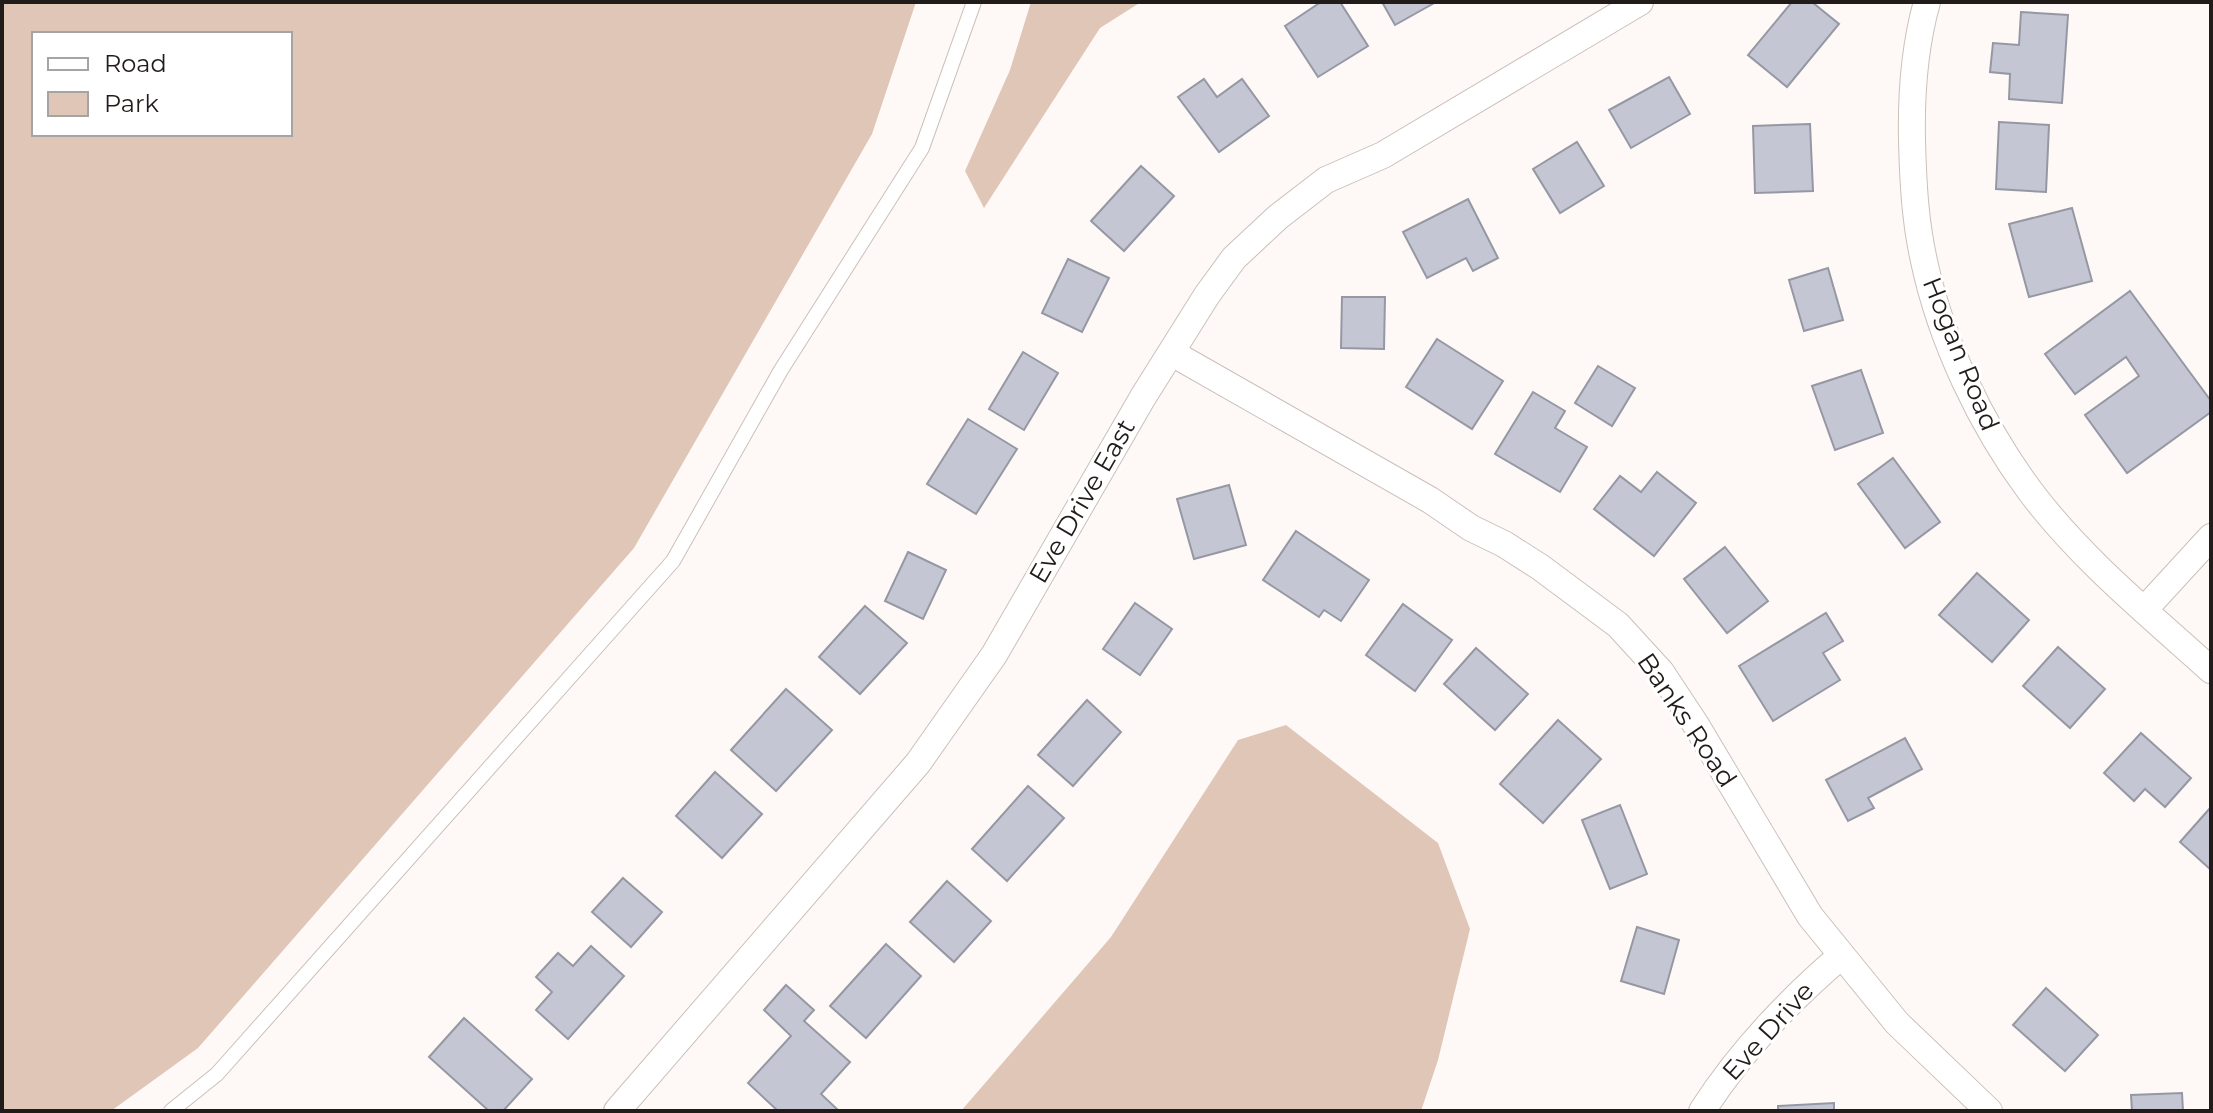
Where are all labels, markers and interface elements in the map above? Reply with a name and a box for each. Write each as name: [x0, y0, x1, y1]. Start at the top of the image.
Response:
legend: [32, 32, 292, 136]
text: Road: [104, 49, 167, 78]
text: Park: [104, 89, 159, 118]
street label: Hogan Road: [1916, 272, 2006, 436]
street label: Eve Drive East: [1022, 413, 1142, 589]
street label: Banks Road: [1630, 647, 1744, 793]
street label: Eve Drive: [1715, 975, 1821, 1087]

